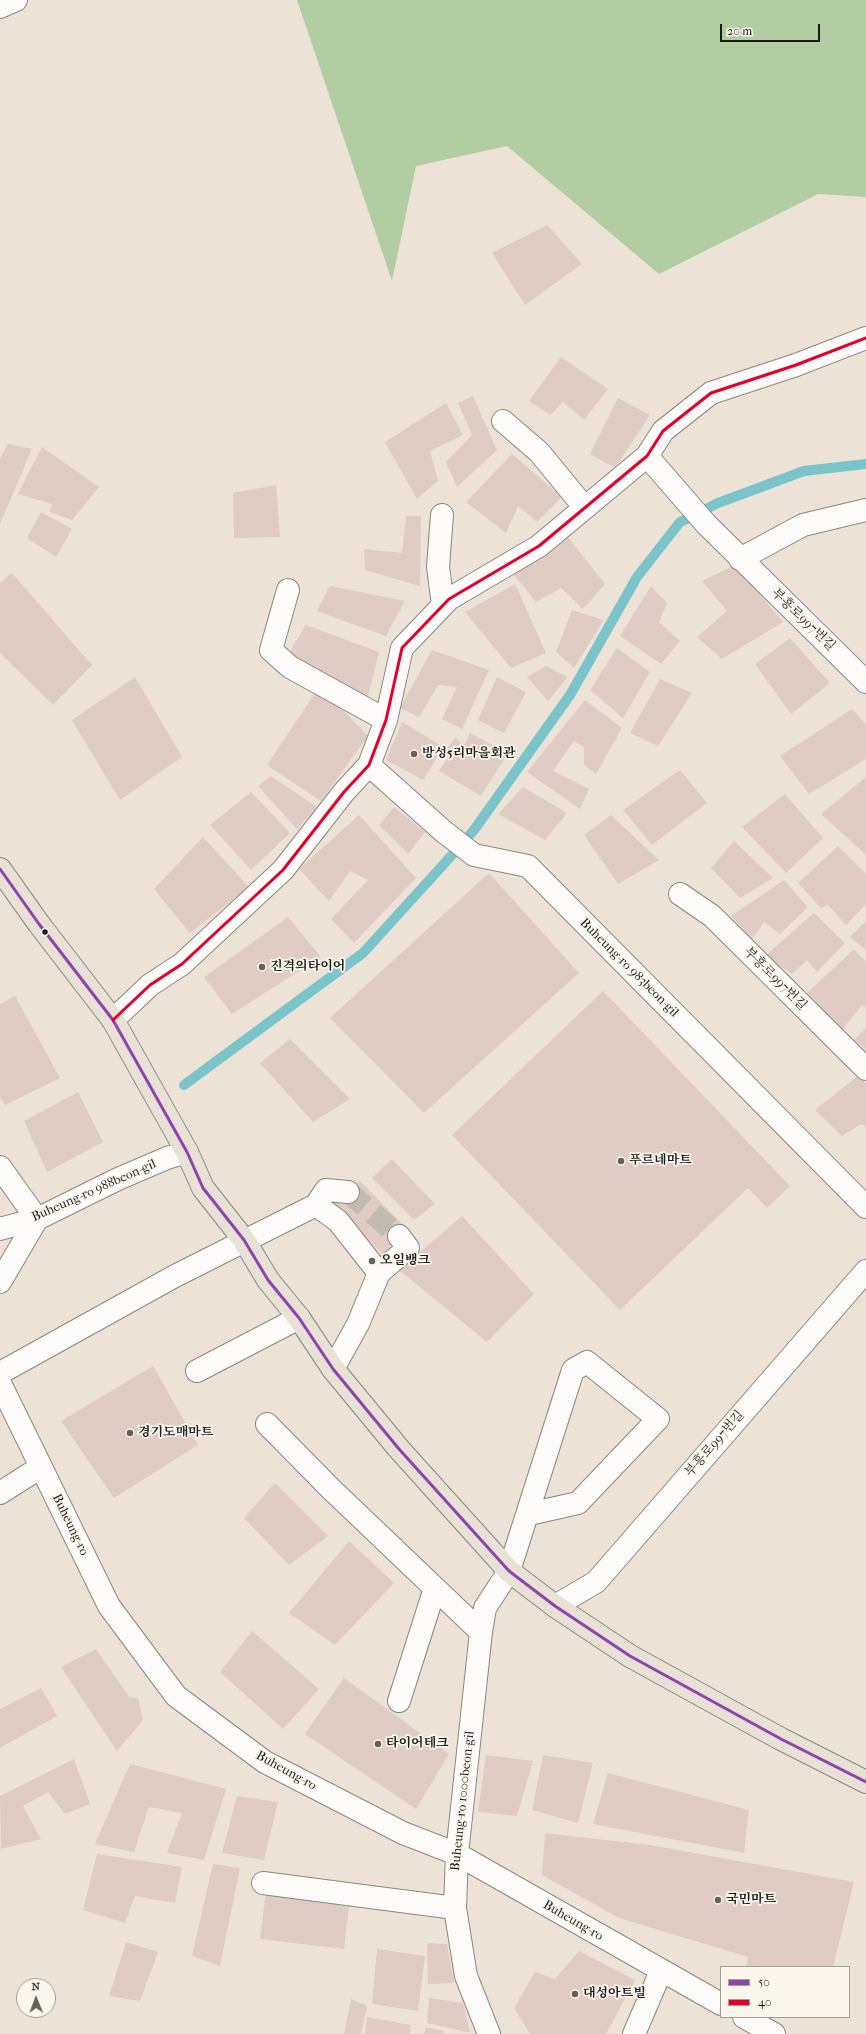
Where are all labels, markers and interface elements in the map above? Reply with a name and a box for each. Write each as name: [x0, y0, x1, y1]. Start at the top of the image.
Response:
scale bar: [722, 16, 822, 42]
text: 20 m: [727, 24, 752, 38]
street label: 부흥로997번길: [768, 586, 838, 654]
place label: 방성5리마을회관: [422, 746, 516, 762]
marker: 방성5리마을회관: [409, 749, 419, 759]
street label: Buheung-ro 983beon-gil: [576, 915, 682, 1021]
unlabelled marker: [40, 927, 50, 937]
street label: 부흥로997번길: [740, 944, 810, 1014]
place label: 진격의타이어: [270, 959, 345, 975]
marker: 진격의타이어: [257, 962, 267, 972]
place label: 푸르네마트: [629, 1153, 692, 1169]
marker: 푸르네마트: [616, 1156, 626, 1166]
street label: Buheung-ro 988beon-gil: [29, 1157, 159, 1225]
place label: 오일뱅크: [380, 1253, 430, 1269]
marker: 오일뱅크: [367, 1256, 377, 1266]
street label: 부흥로997번길: [682, 1408, 748, 1480]
place label: 경기도매마트: [138, 1425, 213, 1441]
marker: 경기도매마트: [125, 1428, 135, 1438]
street label: Buheung-ro: [48, 1492, 92, 1558]
street label: Buheung-ro 1000beon-gil: [448, 1730, 478, 1872]
place label: 타이어테크: [386, 1736, 449, 1752]
marker: 타이어테크: [373, 1739, 383, 1749]
street label: Buheung-ro: [253, 1748, 319, 1794]
place label: 국민마트: [726, 1892, 776, 1908]
marker: 국민마트: [713, 1895, 723, 1905]
street label: Buheung-ro: [540, 1898, 606, 1944]
legend: [720, 1966, 850, 2018]
text: 50: [758, 1975, 770, 1989]
north arrow: [16, 1978, 56, 2018]
text: N: [31, 1980, 40, 1993]
place label: 대성아트빌: [583, 1986, 646, 2002]
marker: 대성아트빌: [570, 1989, 580, 1999]
text: 40: [758, 1995, 772, 2009]

